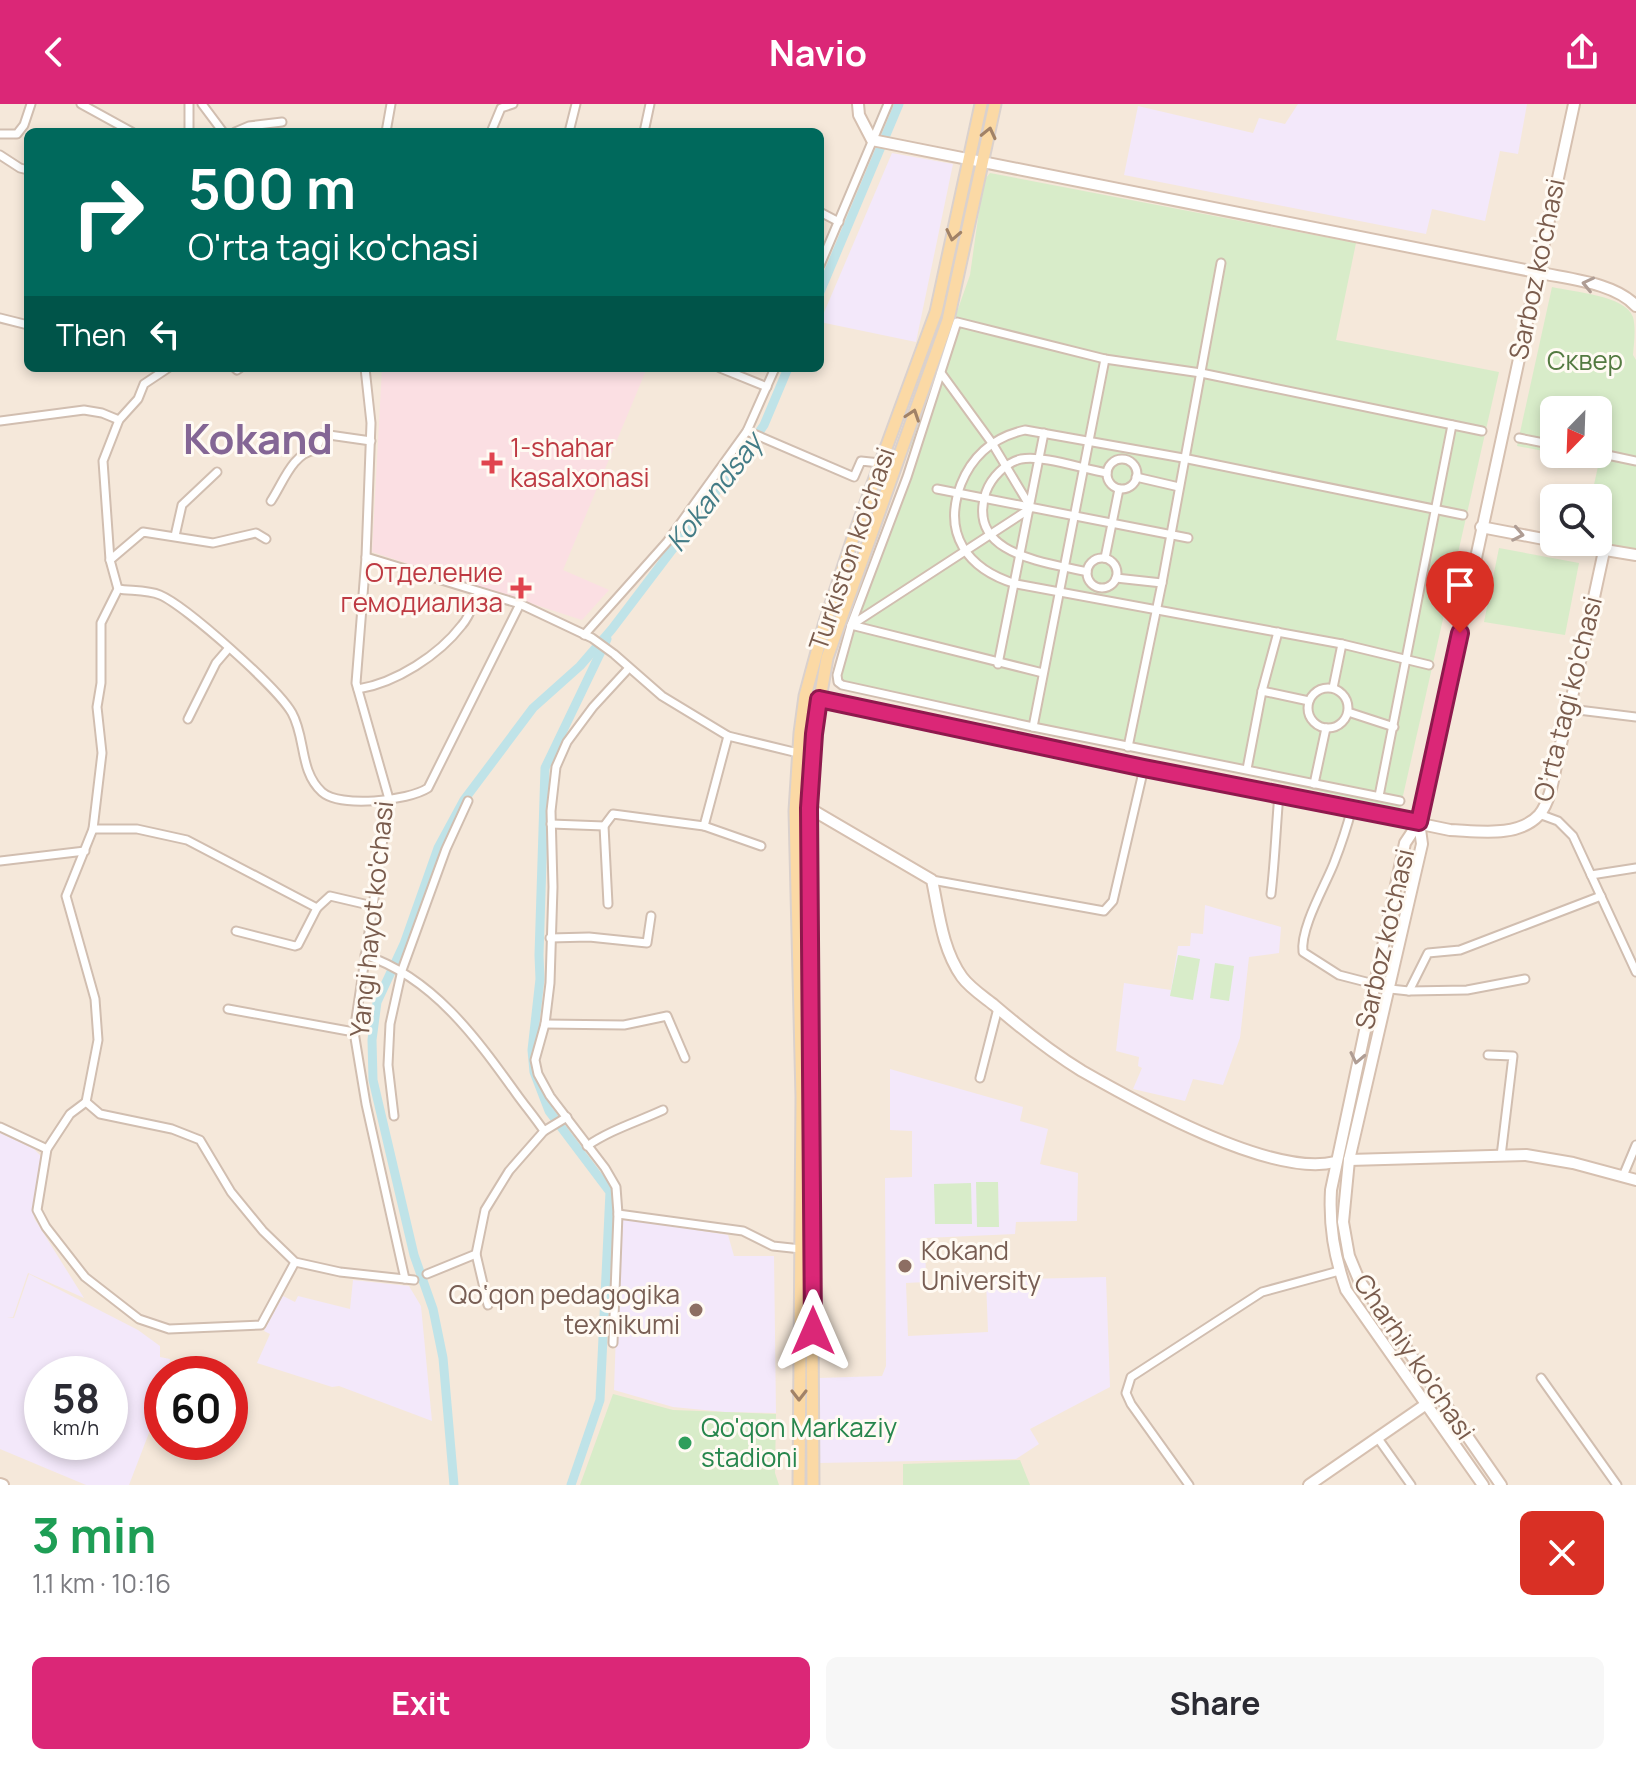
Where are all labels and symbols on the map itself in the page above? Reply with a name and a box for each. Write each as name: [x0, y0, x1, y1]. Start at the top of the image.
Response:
one-way arrow: [980, 127, 997, 140]
street label: Sarboz ko'chasi: [1499, 175, 1573, 363]
one-way arrow: [945, 228, 962, 242]
one-way arrow: [1582, 276, 1596, 293]
park label: Сквер: [1547, 342, 1623, 378]
north arrow: [1540, 396, 1612, 468]
district label: Kokand: [183, 409, 333, 467]
one-way arrow: [904, 409, 920, 423]
water label: Kokandsay: [656, 421, 773, 558]
place label: 1-shahar kasalxonasi: [510, 429, 650, 495]
street label: Turkiston ko'chasi: [799, 442, 903, 655]
marker: 1-shahar kasalxonasi: [481, 452, 503, 474]
one-way arrow: [1511, 525, 1524, 542]
pin: [1426, 551, 1494, 633]
place label: Отделение гемодиализа: [341, 554, 503, 620]
marker: Отделение гемодиализа: [510, 577, 532, 599]
street label: O'rta tagi ko'chasi: [1524, 592, 1610, 805]
street label: Yangi hayot ko'chasi: [341, 799, 401, 1039]
street label: Sarboz ko'chasi: [1346, 845, 1422, 1032]
one-way arrow: [1350, 1052, 1367, 1065]
place label: Kokand University: [921, 1232, 1041, 1298]
marker: Kokand University: [896, 1257, 914, 1275]
street label: Charhiy ko'chasi: [1346, 1266, 1484, 1447]
place label: Qo‘qon pedagogika texnikumi: [449, 1276, 680, 1342]
position arrow: [771, 1289, 855, 1373]
marker: Qo‘qon pedagogika texnikumi: [687, 1301, 705, 1319]
speed limit sign: 60: [144, 1356, 248, 1460]
one-way arrow: [790, 1389, 808, 1402]
place label: Qo'qon Markaziy stadioni: [701, 1409, 897, 1475]
marker: Qo'qon Markaziy stadioni: [676, 1434, 694, 1452]

